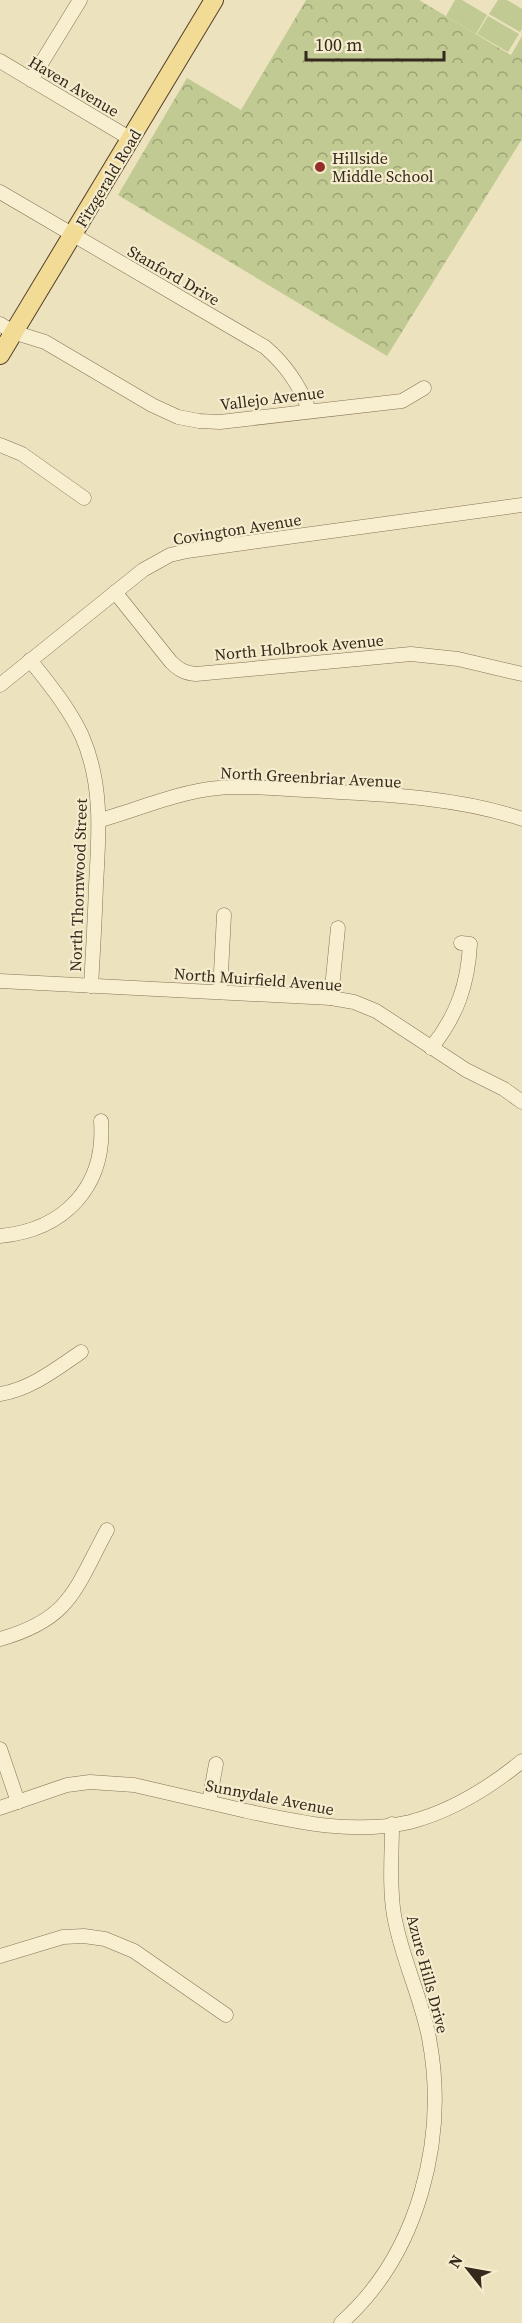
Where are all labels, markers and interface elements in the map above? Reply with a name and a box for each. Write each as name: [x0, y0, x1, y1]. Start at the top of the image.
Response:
scale bar: [306, 24, 444, 62]
text: 100 m: [315, 32, 362, 57]
street label: Haven Avenue: [25, 50, 123, 122]
street label: Fitzgerald Road: [70, 125, 146, 231]
place label: Hillside Middle School: [332, 147, 434, 187]
marker: Hillside Middle School: [313, 160, 327, 174]
street label: Stanford Drive: [124, 240, 224, 310]
street label: Vallejo Avenue: [219, 381, 325, 415]
street label: Covington Avenue: [171, 508, 303, 550]
street label: North Holbrook Avenue: [213, 629, 385, 665]
street label: North Greenbriar Avenue: [220, 761, 402, 793]
street label: North Thornwood Street: [64, 797, 92, 972]
street label: North Muirfield Avenue: [173, 962, 343, 996]
street label: Sunnydale Avenue: [204, 1774, 336, 1820]
street label: Azure Hills Drive: [402, 1912, 454, 2036]
north arrow: [438, 2239, 498, 2299]
text: N: [443, 2250, 468, 2272]

